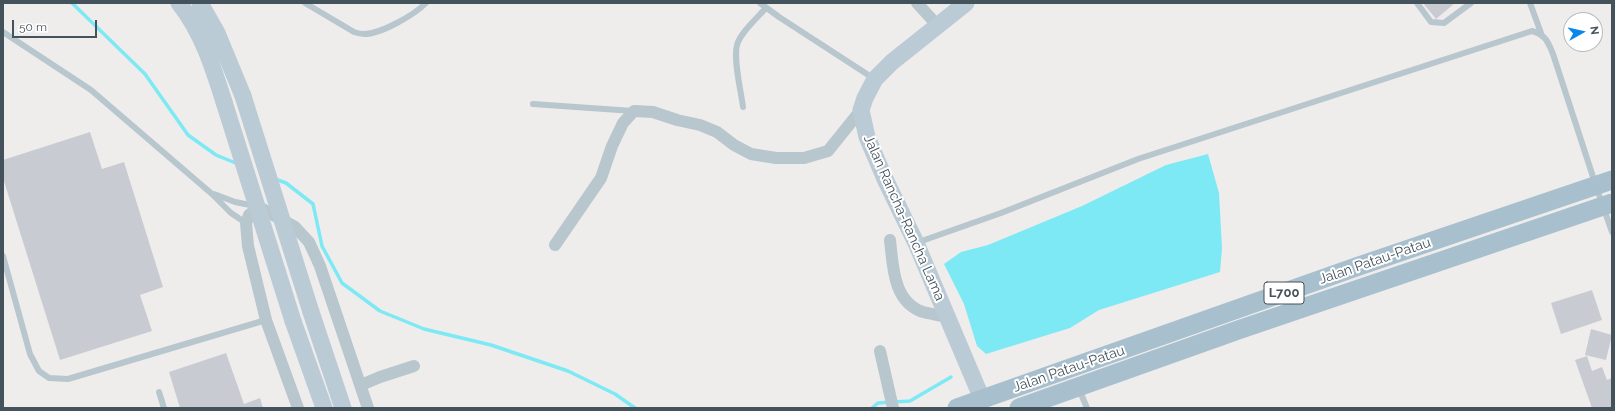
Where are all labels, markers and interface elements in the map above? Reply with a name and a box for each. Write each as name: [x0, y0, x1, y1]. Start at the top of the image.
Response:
scale bar: [14, 12, 99, 38]
north arrow: [1563, 12, 1603, 52]
text: 50 m: [19, 20, 47, 34]
text: N: [1587, 25, 1601, 35]
street label: Jalan Rancha-Rancha Lama: [860, 132, 948, 304]
street label: Jalan Patau-Patau: [1317, 234, 1433, 288]
road number: L700: [1264, 282, 1304, 304]
street label: Jalan Patau-Patau: [1011, 342, 1127, 396]

